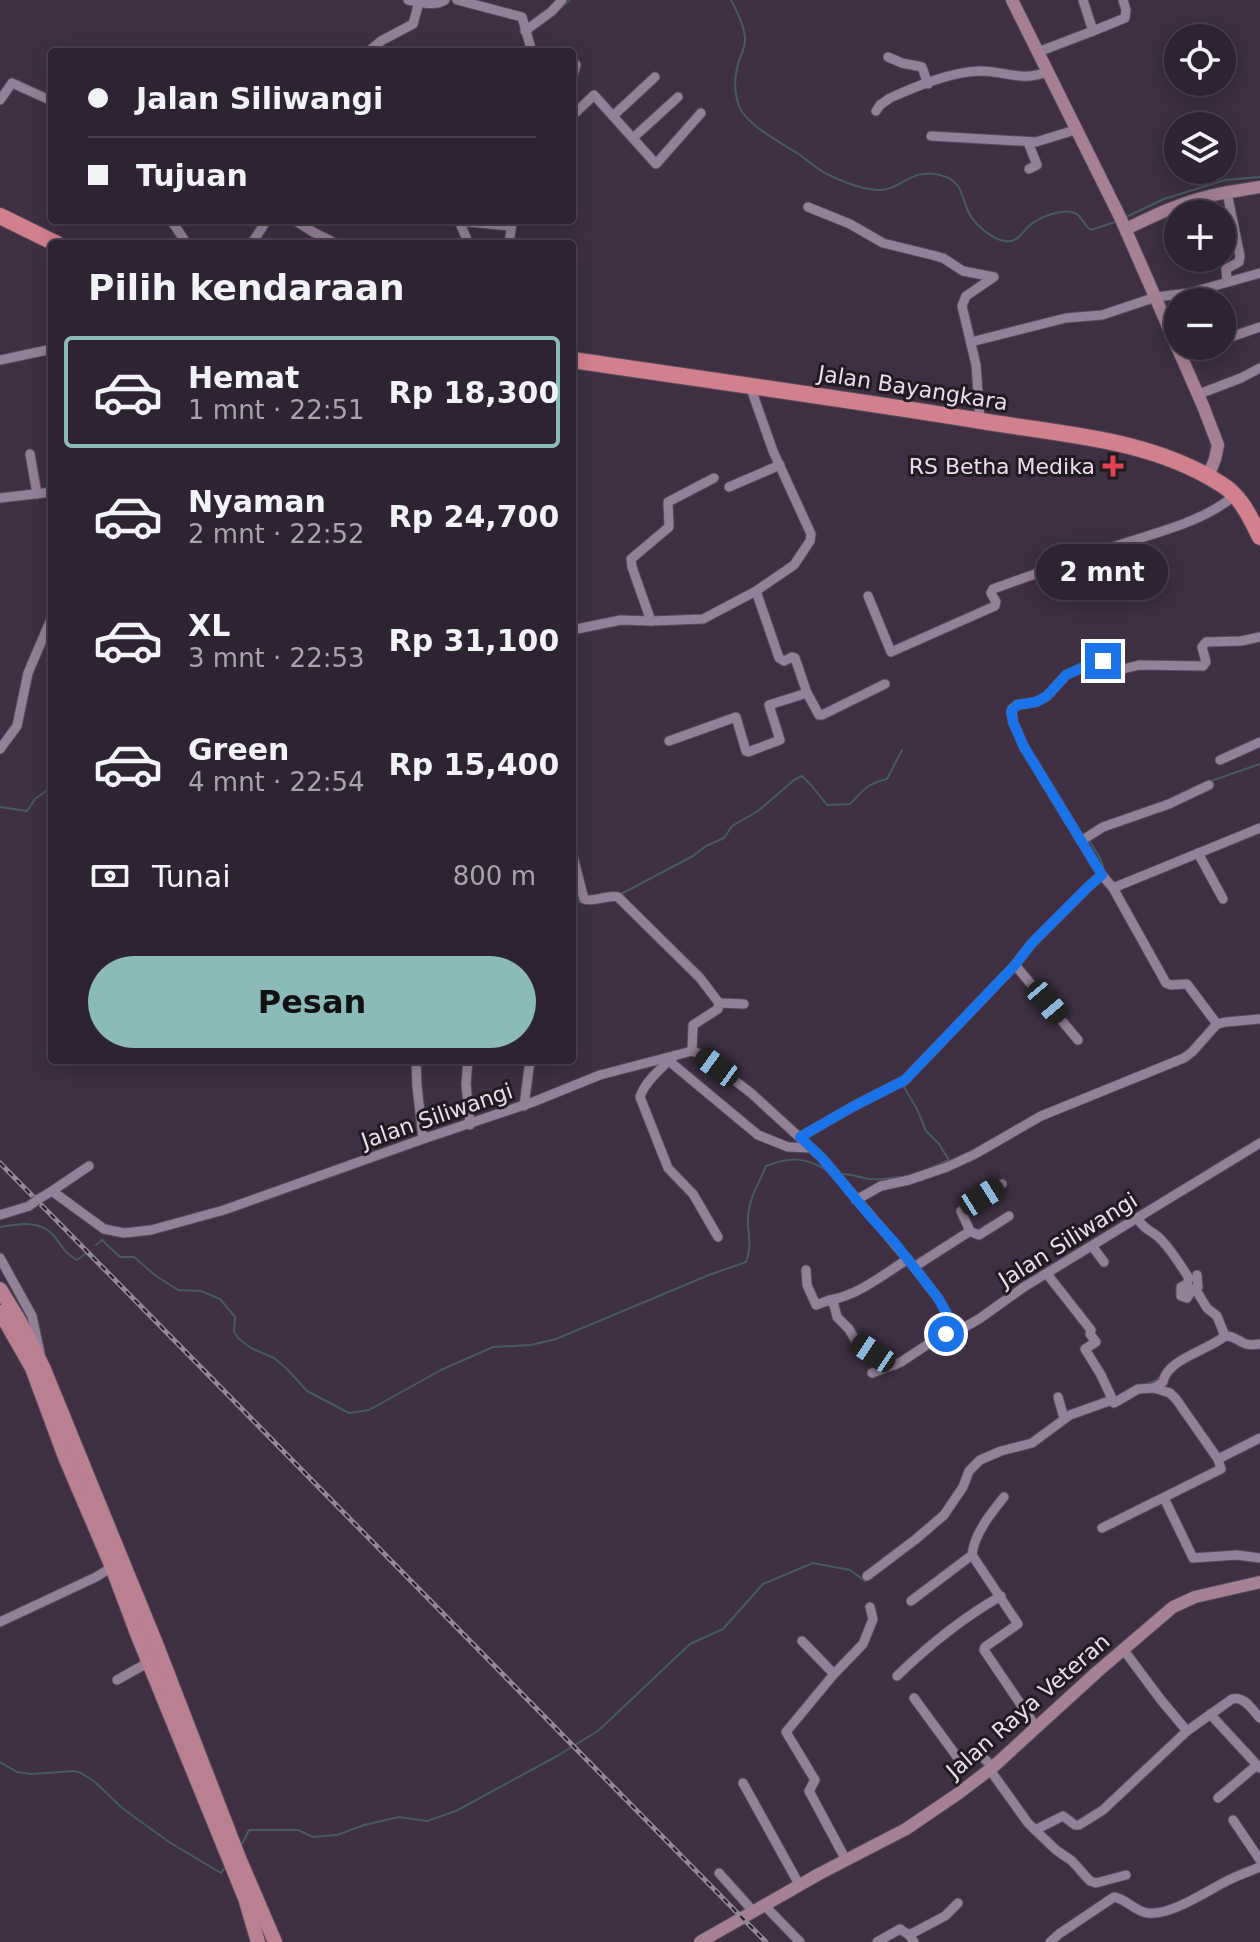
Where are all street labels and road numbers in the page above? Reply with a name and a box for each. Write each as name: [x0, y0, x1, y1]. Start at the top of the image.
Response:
street label: Jalan Bayangkara: [814, 360, 1010, 415]
street label: Jalan Siliwangi: [356, 1078, 516, 1154]
street label: Jalan Siliwangi: [993, 1187, 1142, 1294]
street label: Jalan Raya Veteran: [940, 1628, 1115, 1785]

